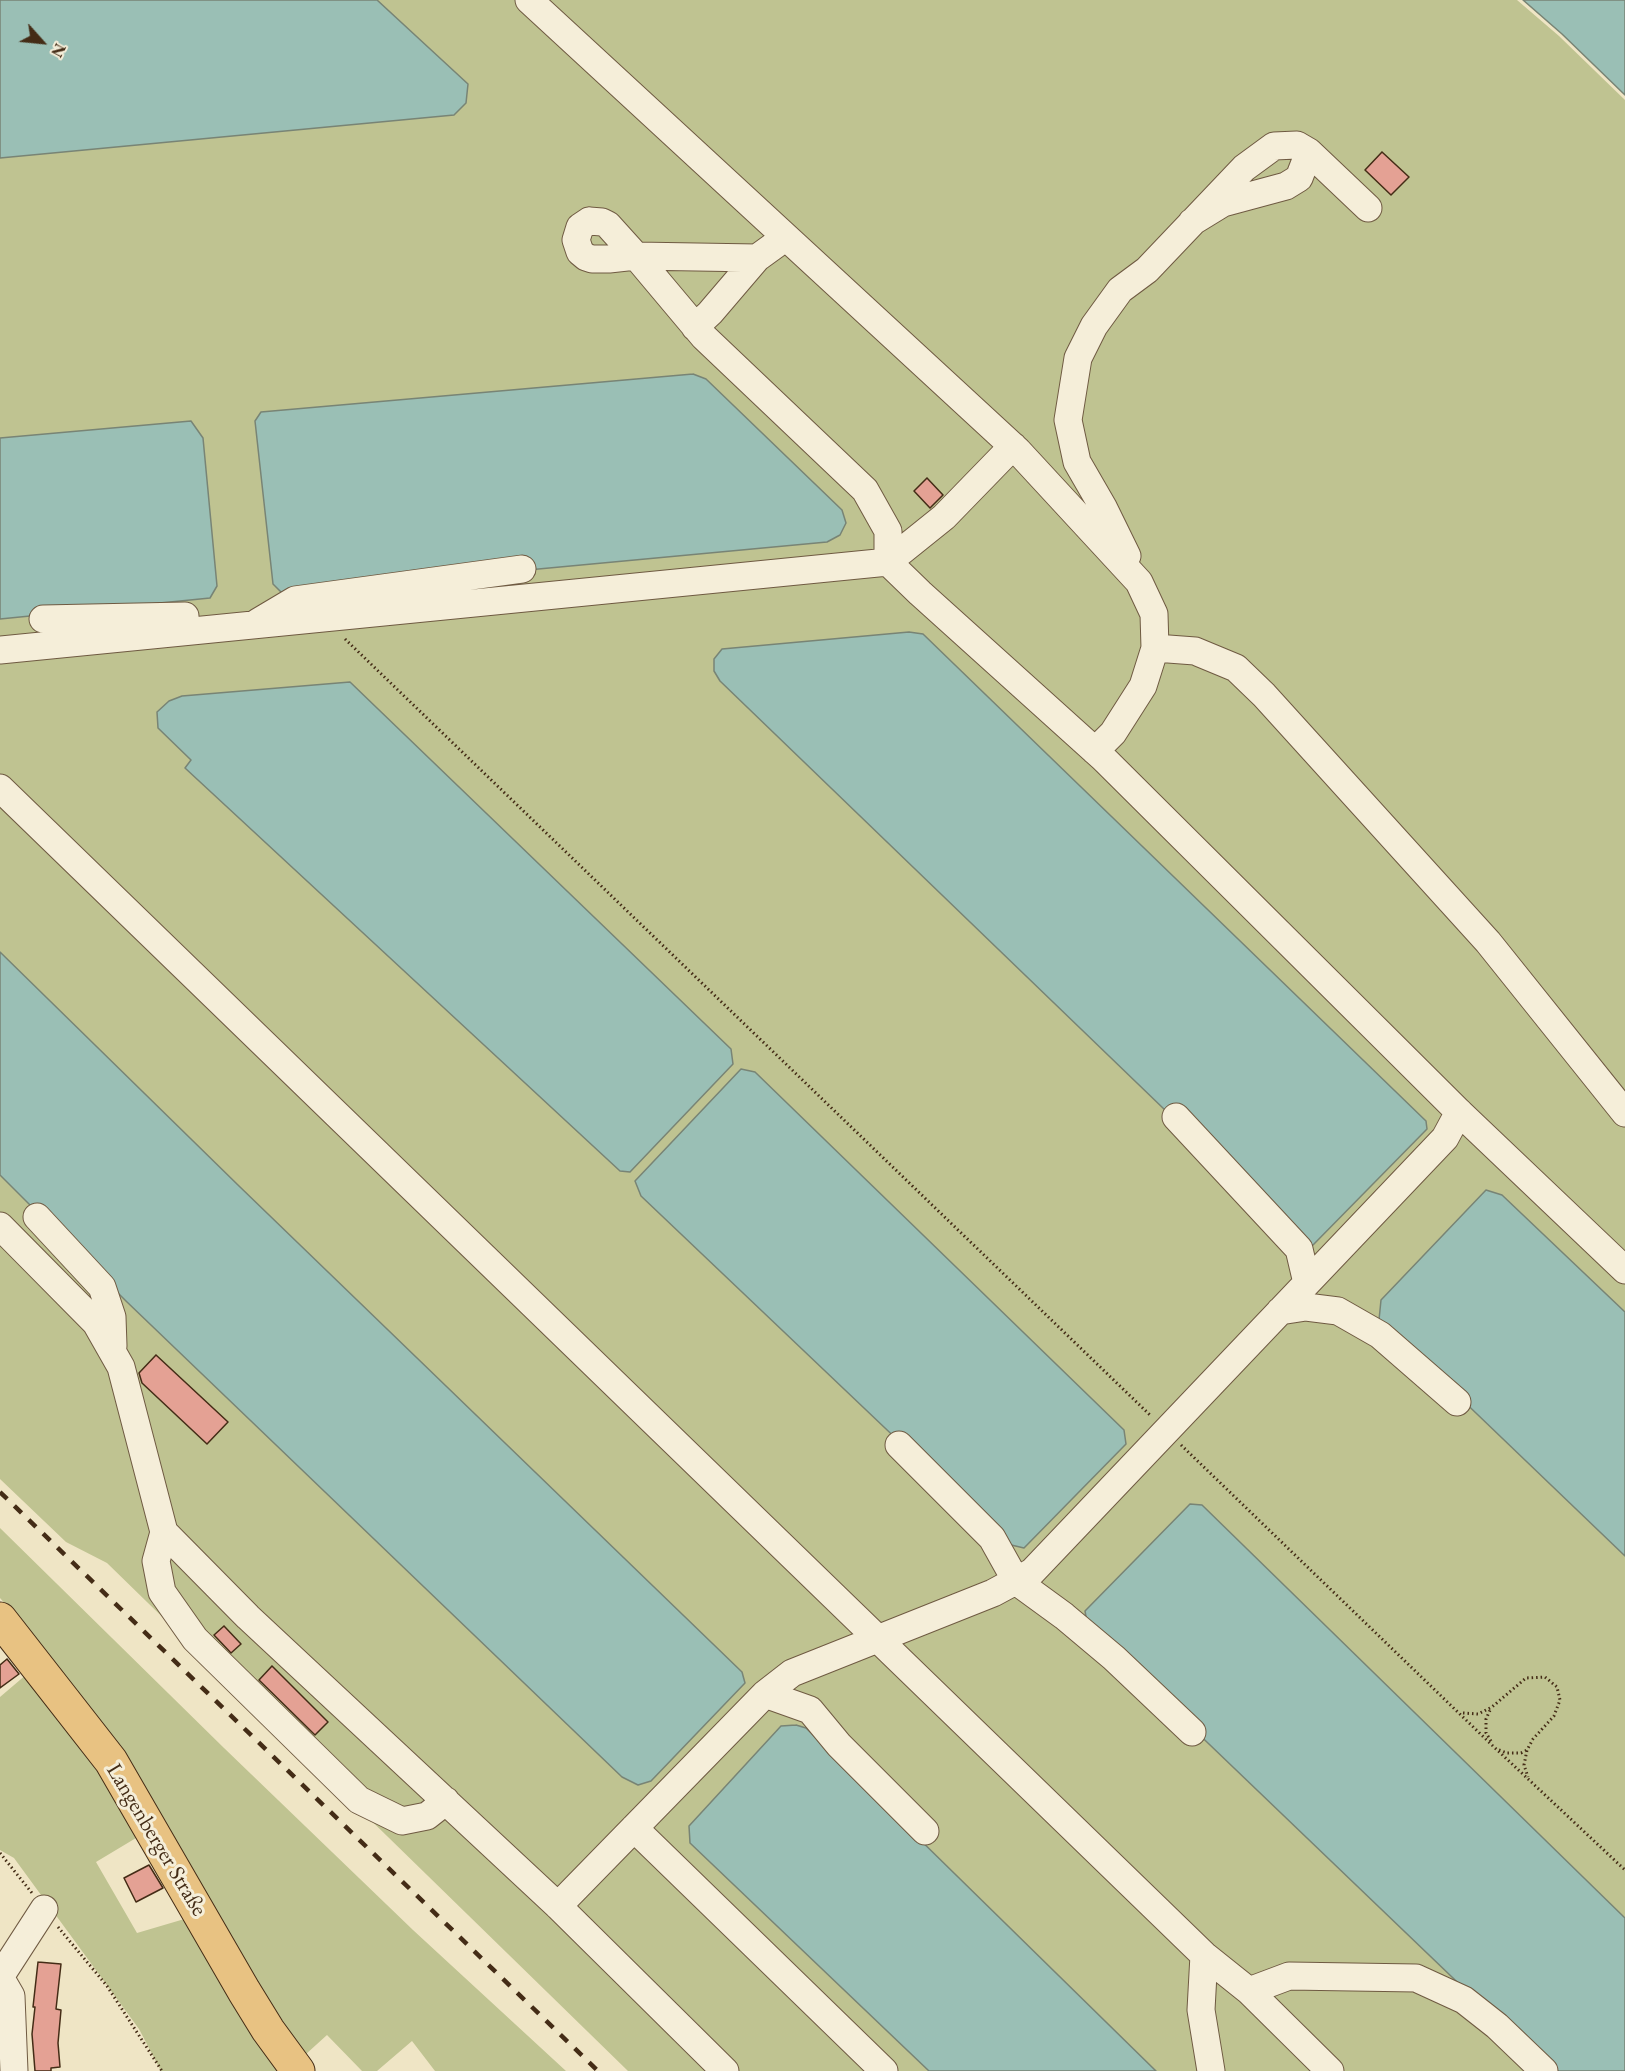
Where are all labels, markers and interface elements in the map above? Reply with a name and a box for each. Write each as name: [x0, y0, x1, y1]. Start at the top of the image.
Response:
north arrow: [12, 12, 72, 72]
text: N: [46, 40, 71, 61]
street label: Langenberger Straße: [100, 1759, 212, 1921]

